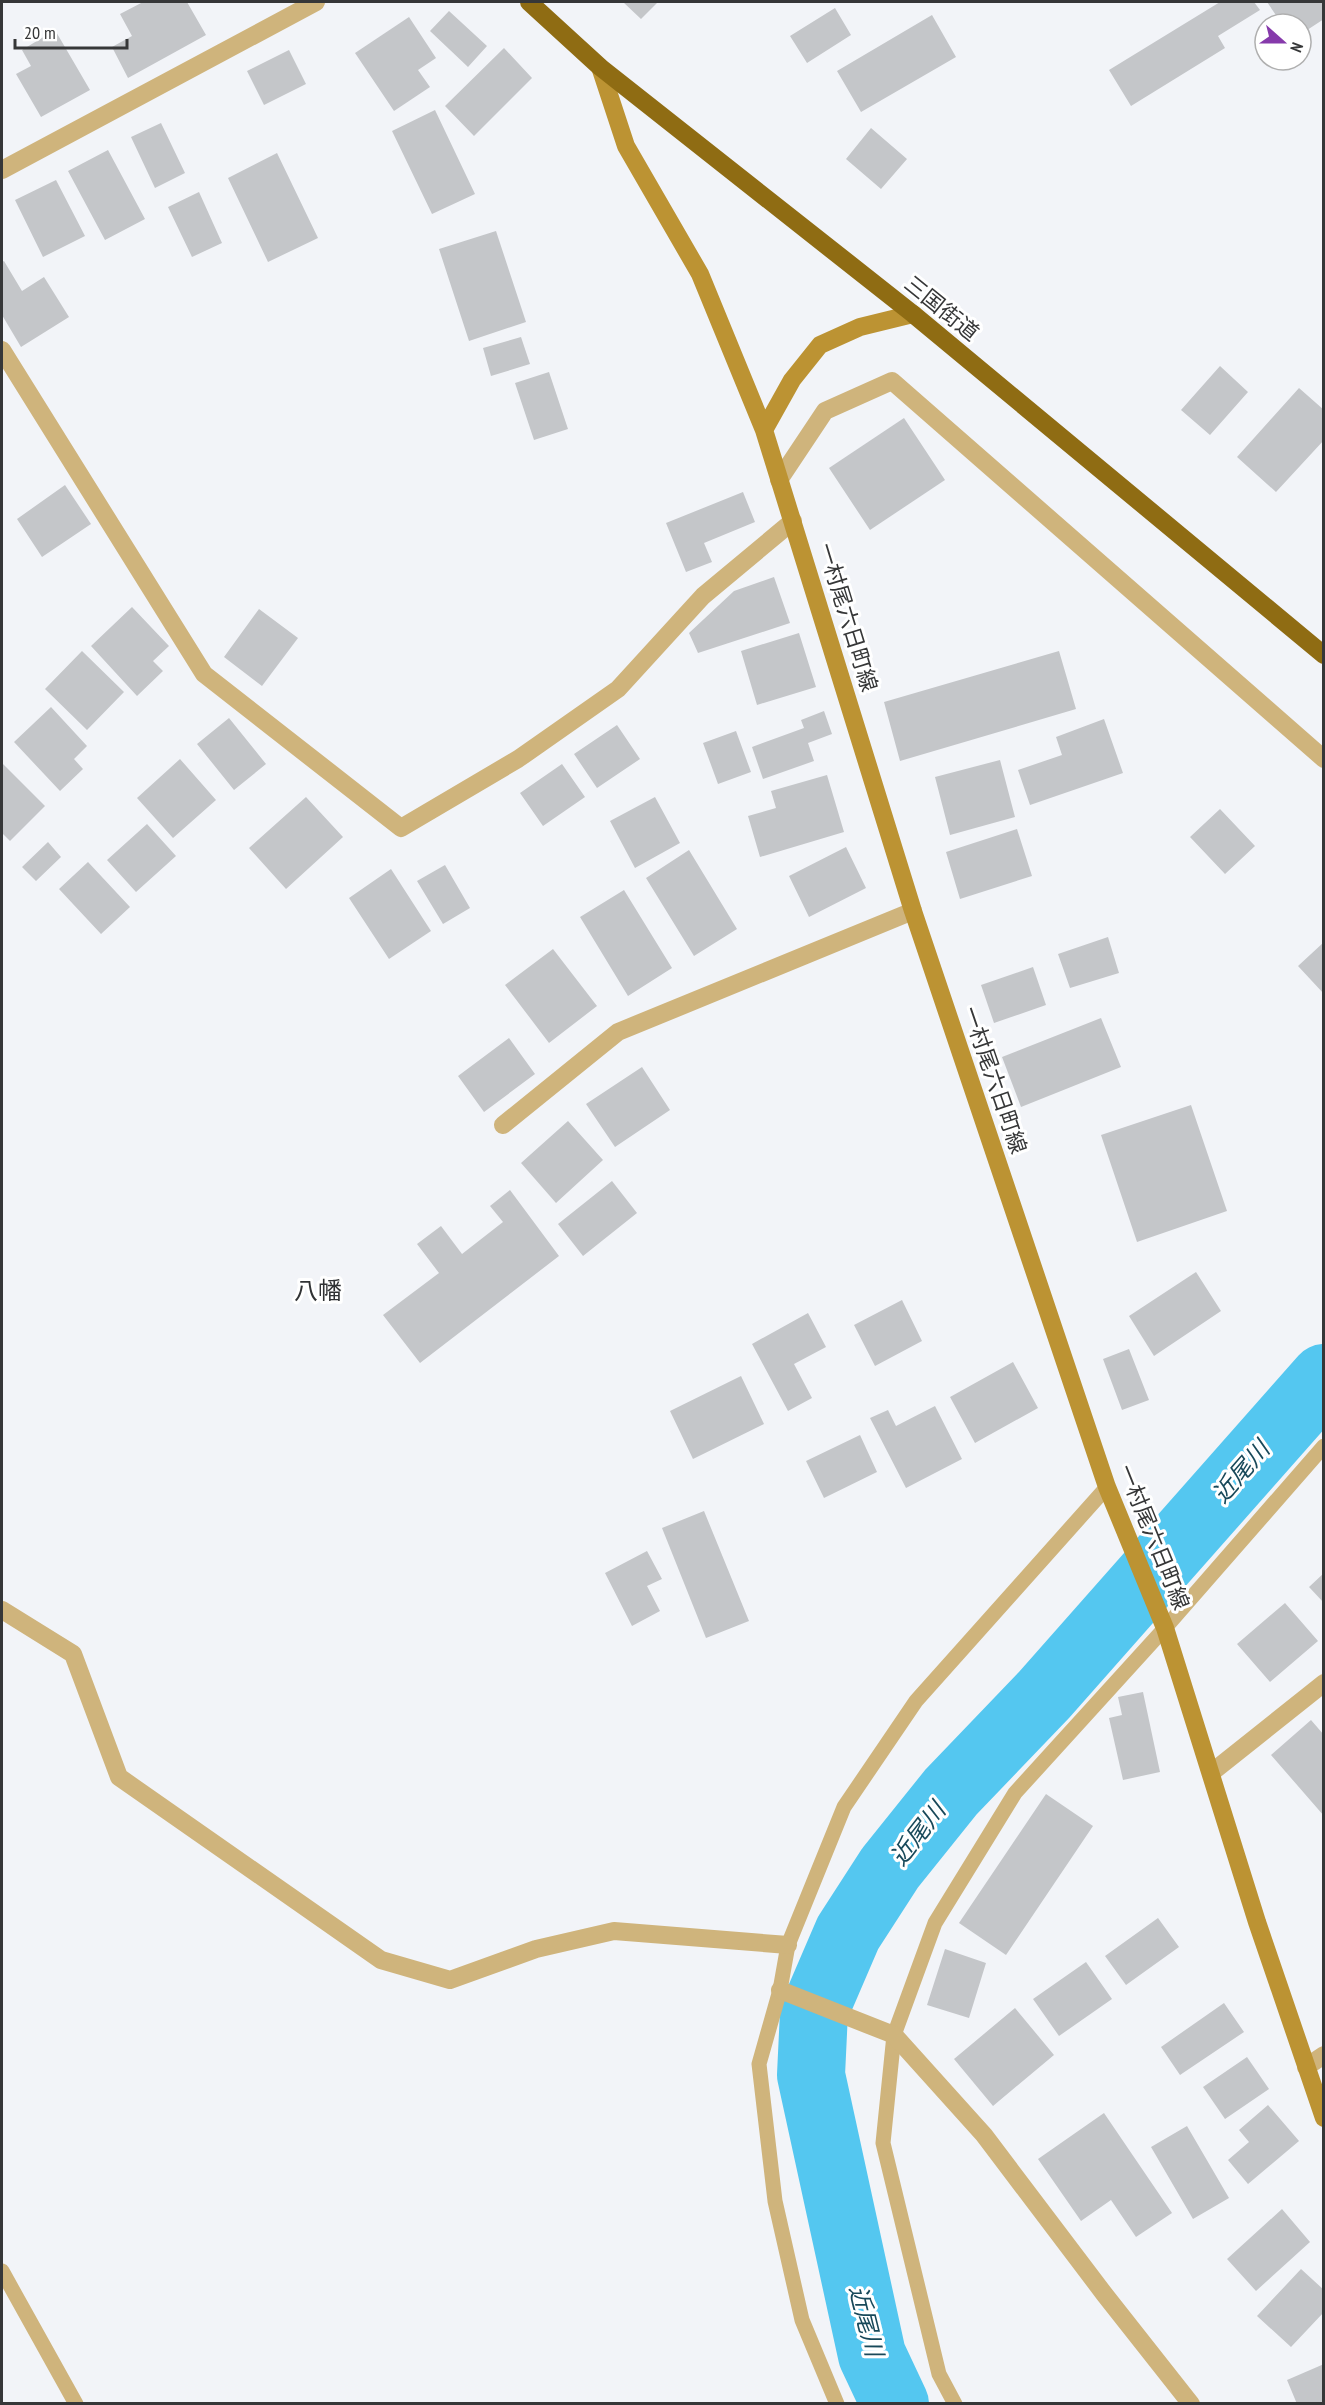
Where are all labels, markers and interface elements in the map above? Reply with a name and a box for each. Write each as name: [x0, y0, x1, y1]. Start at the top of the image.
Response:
scale bar: [15, 12, 128, 50]
north arrow: [1253, 12, 1313, 72]
text: 20 m: [24, 21, 56, 44]
text: N: [1286, 40, 1308, 55]
street label: 三国街道: [899, 269, 985, 347]
street label: 一村尾六日町線: [812, 539, 884, 695]
street label: 一村尾六日町線: [957, 1003, 1033, 1157]
district label: 八幡: [294, 1275, 342, 1306]
water label: 近尾川: [1205, 1432, 1278, 1509]
street label: 一村尾六日町線: [1112, 1460, 1196, 1614]
water label: 近尾川: [883, 1793, 954, 1872]
water label: 近尾川: [843, 2282, 891, 2362]

